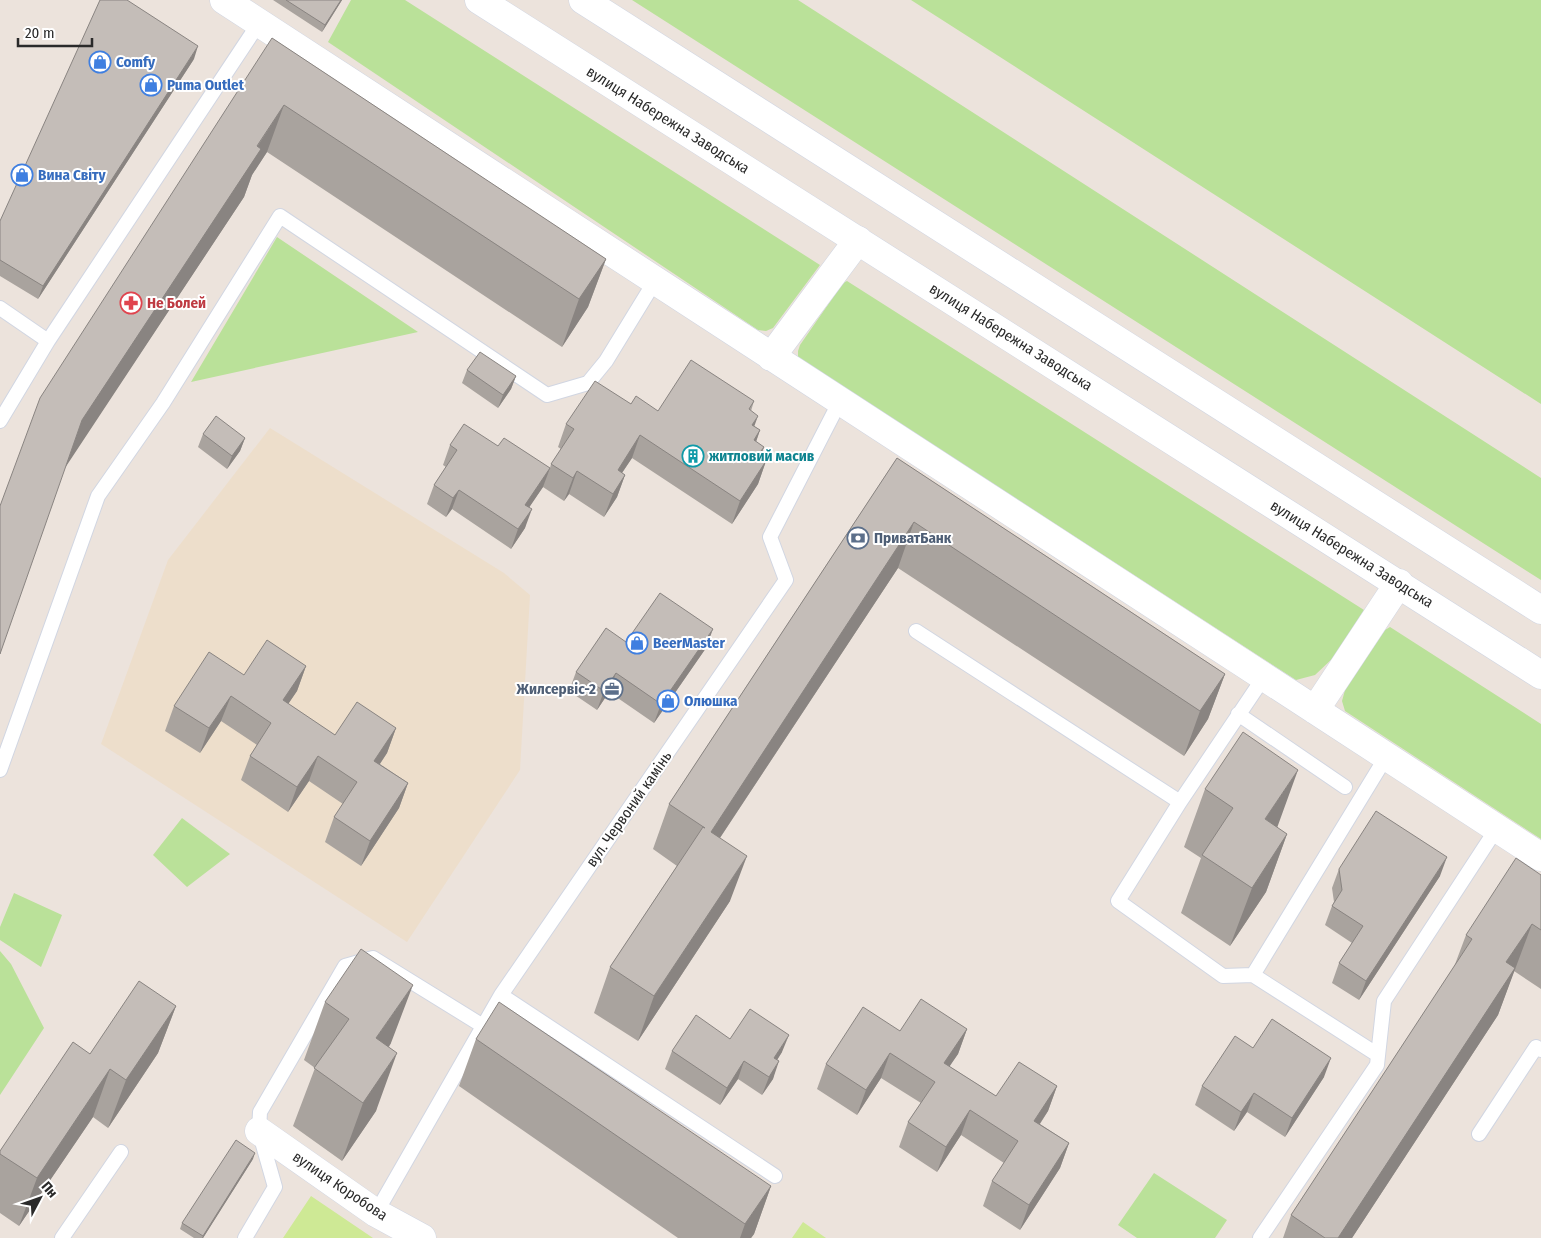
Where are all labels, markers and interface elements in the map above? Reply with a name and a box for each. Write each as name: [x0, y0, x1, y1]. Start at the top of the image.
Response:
scale bar: [18, 15, 91, 47]
text: 20 m: [25, 24, 55, 42]
shop icon: Comfy: [88, 50, 112, 74]
place label: Comfy: [116, 53, 156, 71]
street label: вулиця Набережна Заводська: [583, 62, 753, 178]
shop icon: Puma Outlet: [139, 73, 163, 97]
place label: Puma Outlet: [167, 76, 245, 94]
shop icon: Вина Світу: [10, 163, 34, 187]
place label: Вина Світу: [38, 166, 107, 184]
street label: вулиця Набережна Заводська: [926, 279, 1096, 395]
pharmacy icon: Не Болей: [119, 291, 143, 315]
place label: Не Болей: [147, 294, 206, 312]
building icon: житловий масив: [681, 444, 705, 468]
place label: житловий масив: [708, 447, 815, 465]
street label: вулиця Набережна Заводська: [1267, 496, 1437, 612]
bank icon: ПриватБанк: [846, 526, 870, 550]
place label: ПриватБанк: [874, 529, 952, 547]
shop icon: BeerMaster: [625, 631, 649, 655]
place label: BeerMaster: [653, 634, 725, 652]
office icon: Жилсервіс-2: [600, 677, 624, 701]
place label: Жилсервіс-2: [516, 680, 596, 698]
shop icon: Олюшка: [656, 689, 680, 713]
place label: Олюшка: [684, 692, 738, 710]
street label: вул. Червоний камінь: [582, 748, 676, 870]
street label: вулиця Коробова: [289, 1148, 391, 1224]
north arrow: [15, 1173, 65, 1223]
text: Пн: [38, 1178, 61, 1201]

